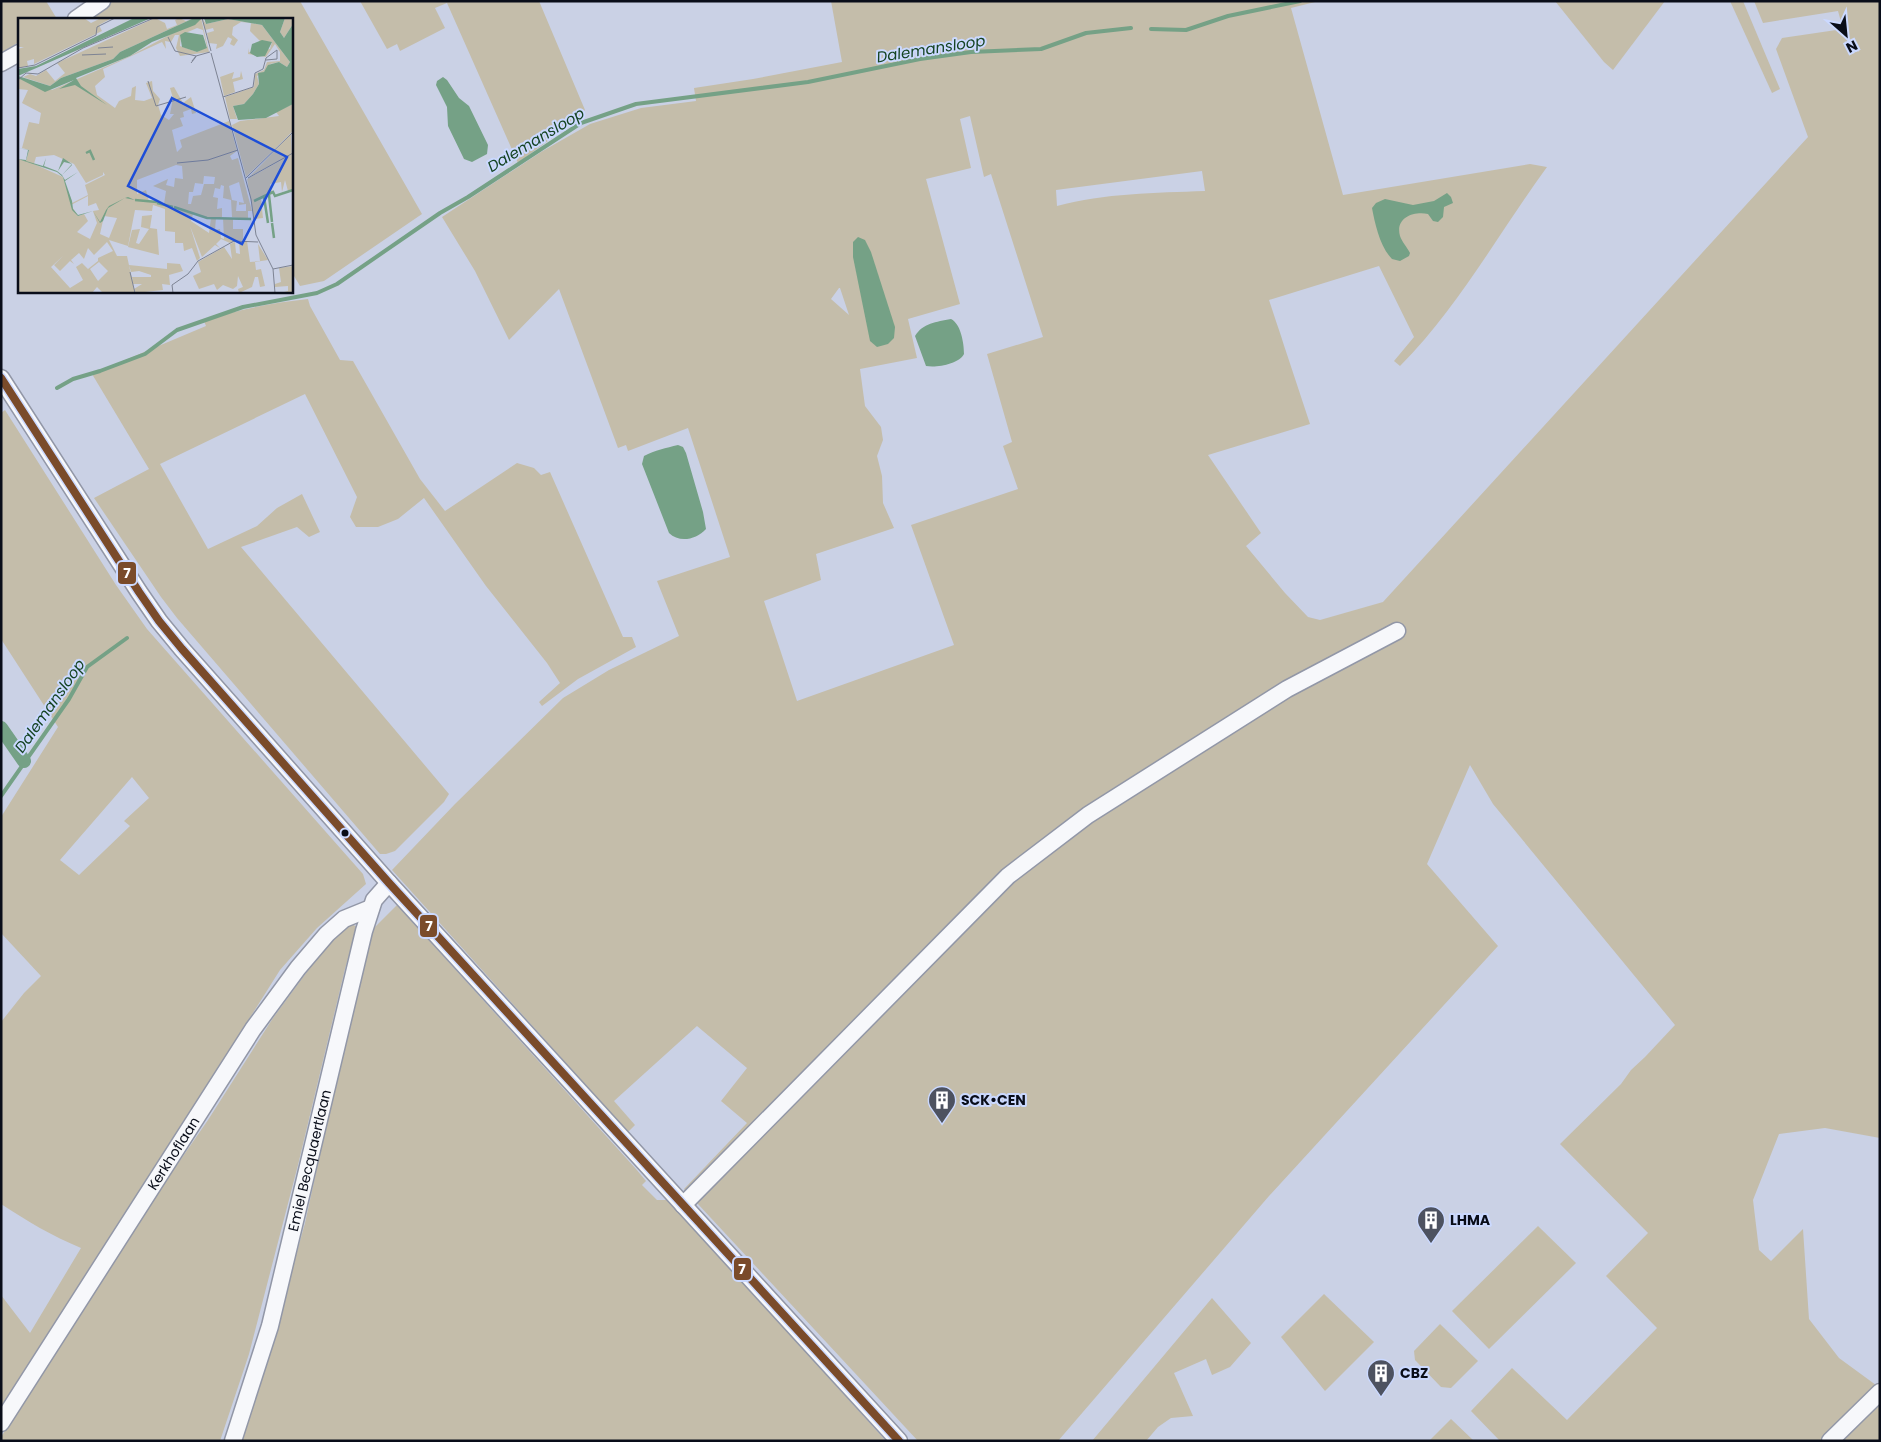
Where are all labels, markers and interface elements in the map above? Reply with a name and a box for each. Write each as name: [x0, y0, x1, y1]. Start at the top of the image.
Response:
north arrow: [1821, 10, 1871, 60]
inset map: [18, 18, 292, 292]
water label: Dalemansloop: [875, 30, 987, 67]
text: N: [1843, 35, 1861, 58]
water label: Dalemansloop: [483, 102, 588, 177]
line badge: 7: [117, 561, 137, 585]
text: 7: [123, 563, 131, 583]
water label: Dalemansloop: [10, 655, 90, 757]
unlabelled marker: [340, 828, 350, 838]
line badge: 7: [419, 914, 438, 938]
text: 7: [425, 916, 433, 936]
building icon: SCK•CEN: [927, 1085, 957, 1124]
street label: Emiel Becquaertlaan: [283, 1088, 336, 1233]
place label: SCK•CEN: [961, 1090, 1026, 1110]
street label: Kerkhoflaan: [143, 1113, 204, 1194]
building icon: LHMA: [1416, 1205, 1446, 1244]
place label: LHMA: [1450, 1210, 1491, 1230]
line badge: 7: [733, 1257, 752, 1281]
text: 7: [738, 1259, 746, 1279]
building icon: CBZ: [1366, 1358, 1396, 1397]
place label: CBZ: [1400, 1363, 1428, 1383]

